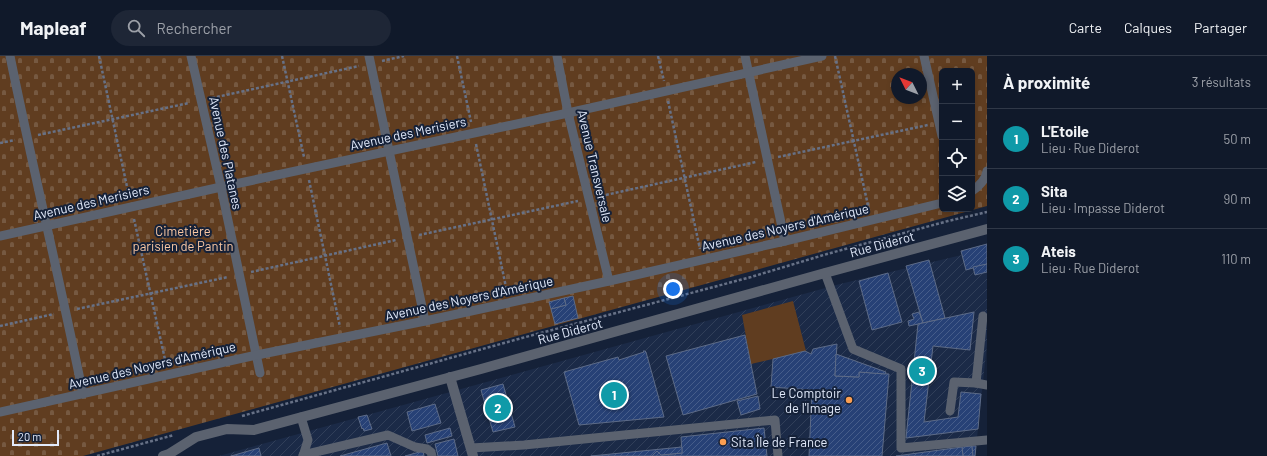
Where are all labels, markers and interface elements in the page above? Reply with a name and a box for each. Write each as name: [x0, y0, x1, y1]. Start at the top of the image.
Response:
search box: [111, 10, 391, 46]
text: Mapleaf: [20, 16, 87, 39]
icon: search: [125, 17, 147, 39]
text: Rechercher: [157, 19, 232, 37]
text: Carte: [1069, 19, 1102, 36]
text: Calques: [1124, 19, 1172, 36]
text: Partager: [1194, 19, 1247, 36]
north arrow: [891, 68, 927, 104]
map controls: [939, 68, 975, 212]
button: +: [939, 68, 975, 104]
text: À proximité: [1003, 72, 1090, 92]
text: 3 résultats: [1192, 74, 1251, 90]
street label: Avenue des Platanes: [206, 95, 246, 211]
button: −: [939, 104, 975, 140]
street label: Avenue Transversale: [574, 108, 616, 224]
street label: Avenue des Merisiers: [348, 113, 468, 153]
text: L'Etoile: [1041, 122, 1089, 140]
text: 1: [1014, 131, 1018, 147]
text: 50 m: [1224, 131, 1251, 147]
button: locate: [939, 140, 975, 176]
text: Lieu · Rue Diderot: [1041, 140, 1140, 156]
button: layers: [939, 176, 975, 212]
street label: Avenue des Merisiers: [32, 181, 150, 223]
text: Sita: [1041, 182, 1067, 200]
text: 2: [1012, 191, 1020, 207]
text: 90 m: [1224, 191, 1251, 207]
street label: Avenue des Noyers d'Amérique: [700, 200, 870, 254]
text: Lieu · Impasse Diderot: [1041, 200, 1165, 216]
park label: Cimetière parisien de Pantin: [133, 223, 233, 254]
street label: Rue Diderot: [848, 228, 916, 260]
text: Ateis: [1041, 242, 1076, 260]
text: 3: [1012, 251, 1020, 267]
text: 110 m: [1221, 251, 1251, 267]
text: Lieu · Rue Diderot: [1041, 260, 1140, 276]
street label: Avenue des Noyers d'Amérique: [384, 272, 554, 324]
your location: [663, 279, 683, 299]
street label: Rue Diderot: [536, 315, 604, 347]
street label: Avenue des Noyers d'Amérique: [67, 338, 237, 392]
pin: 3: [909, 356, 935, 386]
pin: 1: [601, 380, 627, 410]
place label: Le Comptoir de l'Image: [772, 385, 841, 416]
pin: 2: [485, 393, 511, 423]
marker: Le Comptoir de l'Image: [844, 395, 854, 405]
scale bar: [12, 428, 59, 447]
text: 20 m: [18, 430, 41, 443]
place label: Sita Île de France: [731, 434, 828, 450]
marker: Sita Île de France: [718, 437, 728, 447]

